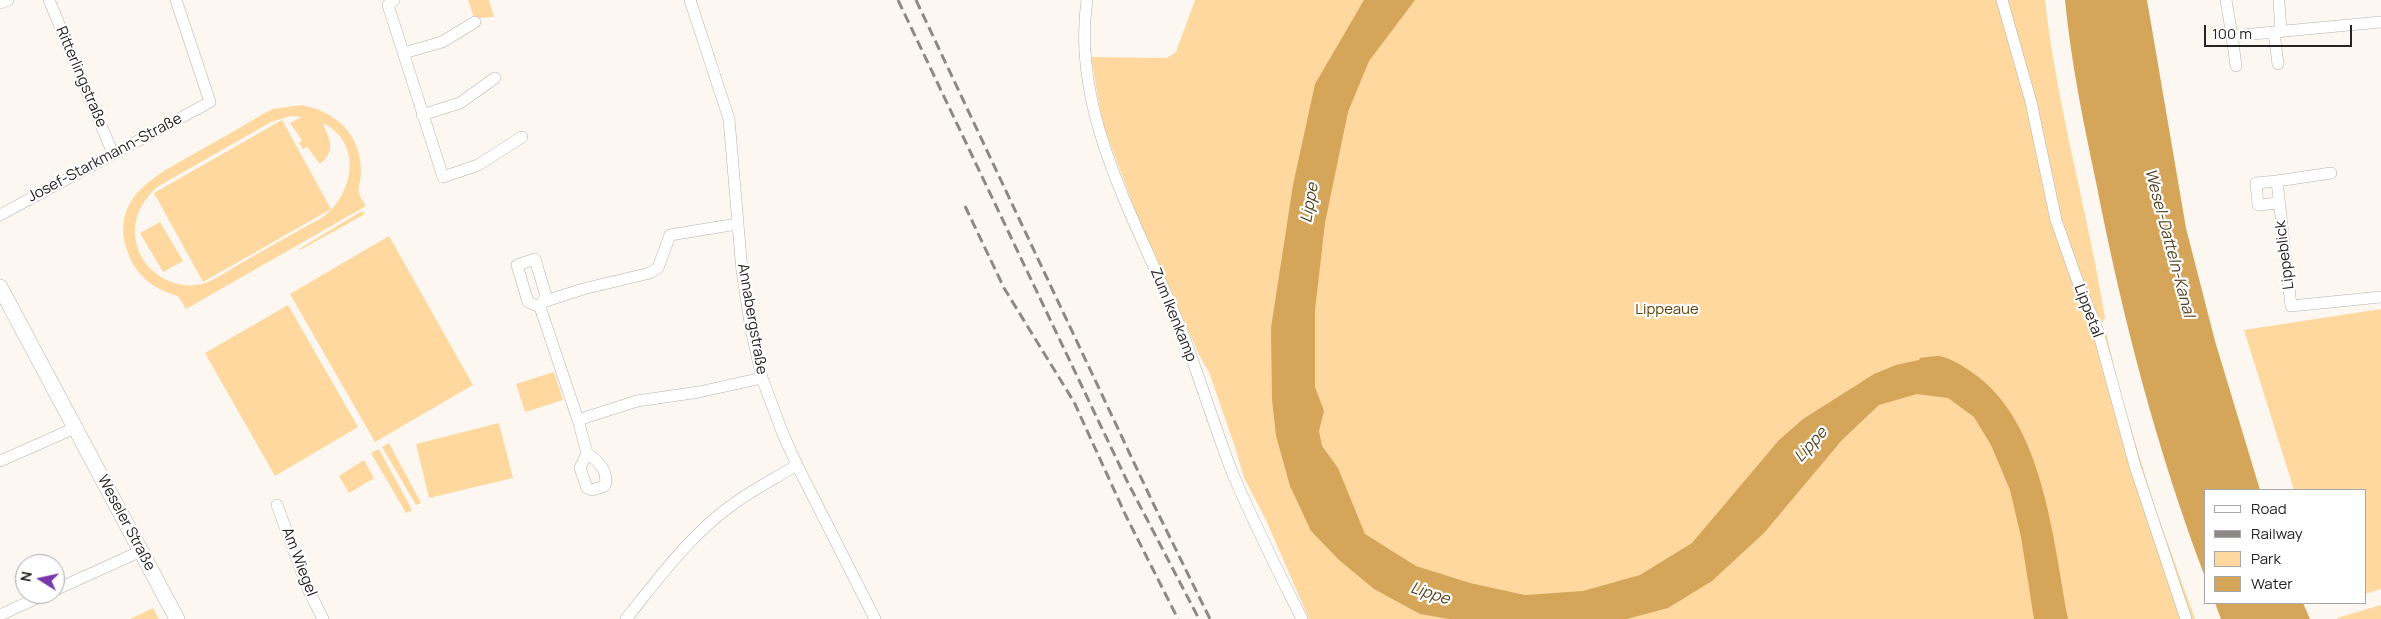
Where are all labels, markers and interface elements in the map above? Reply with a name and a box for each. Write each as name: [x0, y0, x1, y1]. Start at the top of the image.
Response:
scale bar: [2206, 15, 2354, 47]
text: 100 m: [2212, 23, 2252, 44]
street label: Ritterlingstraße: [52, 24, 110, 130]
street label: Josef-Starkmann-Straße: [25, 110, 185, 206]
water label: Wesel-Datteln-Kanal: [2140, 167, 2198, 319]
water label: Lippe: [1297, 182, 1323, 224]
street label: Lippeblick: [2272, 220, 2298, 290]
street label: Annabergstraße: [733, 262, 771, 376]
street label: Zum Ikenkamp: [1146, 266, 1200, 364]
street label: Lippetal: [2070, 282, 2106, 340]
park label: Lippeaue: [1635, 301, 1699, 319]
water label: Lippe: [1790, 424, 1832, 466]
street label: Weseler Straße: [93, 472, 159, 574]
legend: [2204, 489, 2366, 604]
text: Road: [2251, 498, 2287, 519]
text: Railway: [2251, 523, 2303, 544]
street label: Am Wiegel: [278, 525, 320, 599]
text: Park: [2251, 548, 2281, 569]
north arrow: [15, 554, 65, 604]
text: N: [15, 570, 36, 583]
text: Water: [2251, 573, 2293, 594]
water label: Lippe: [1408, 579, 1452, 609]

